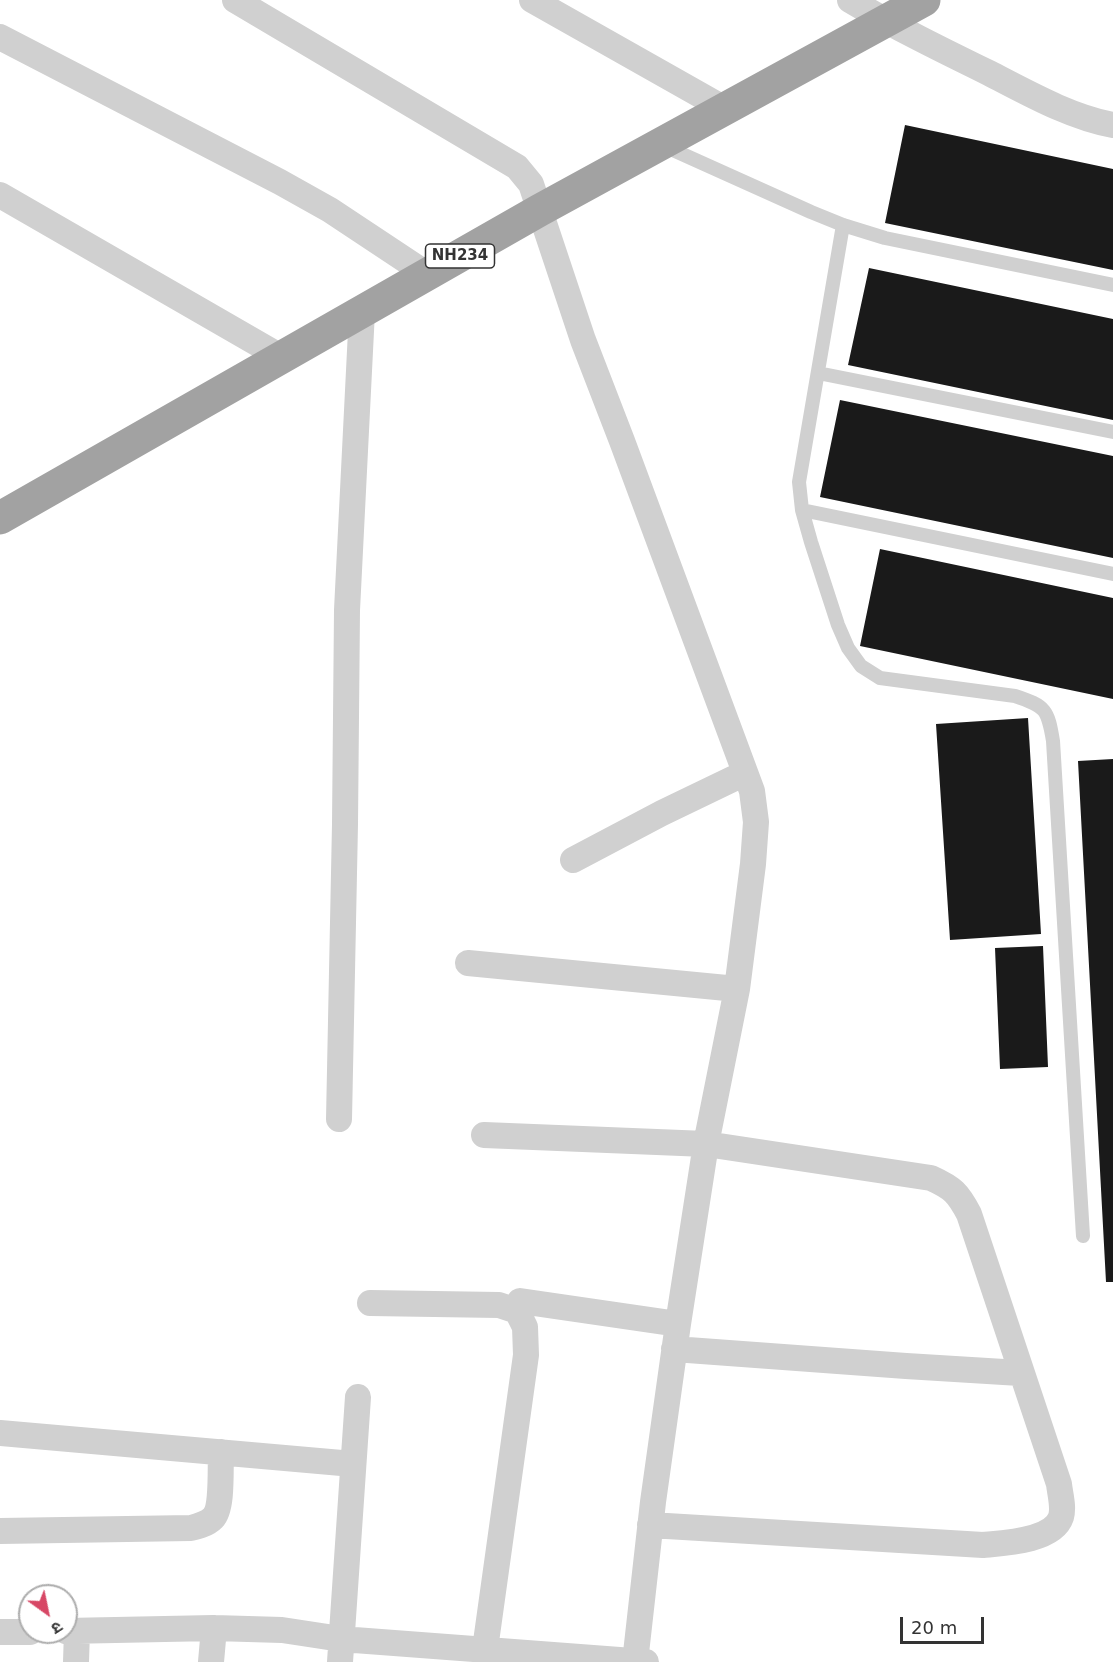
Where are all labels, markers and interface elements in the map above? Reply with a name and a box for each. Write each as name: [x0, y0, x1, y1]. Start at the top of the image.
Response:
road number: NH234: [426, 244, 494, 268]
north arrow: [18, 1584, 78, 1644]
scale bar: [903, 1605, 987, 1643]
text: उ: [48, 1617, 66, 1638]
text: 20 m: [911, 1617, 957, 1638]

